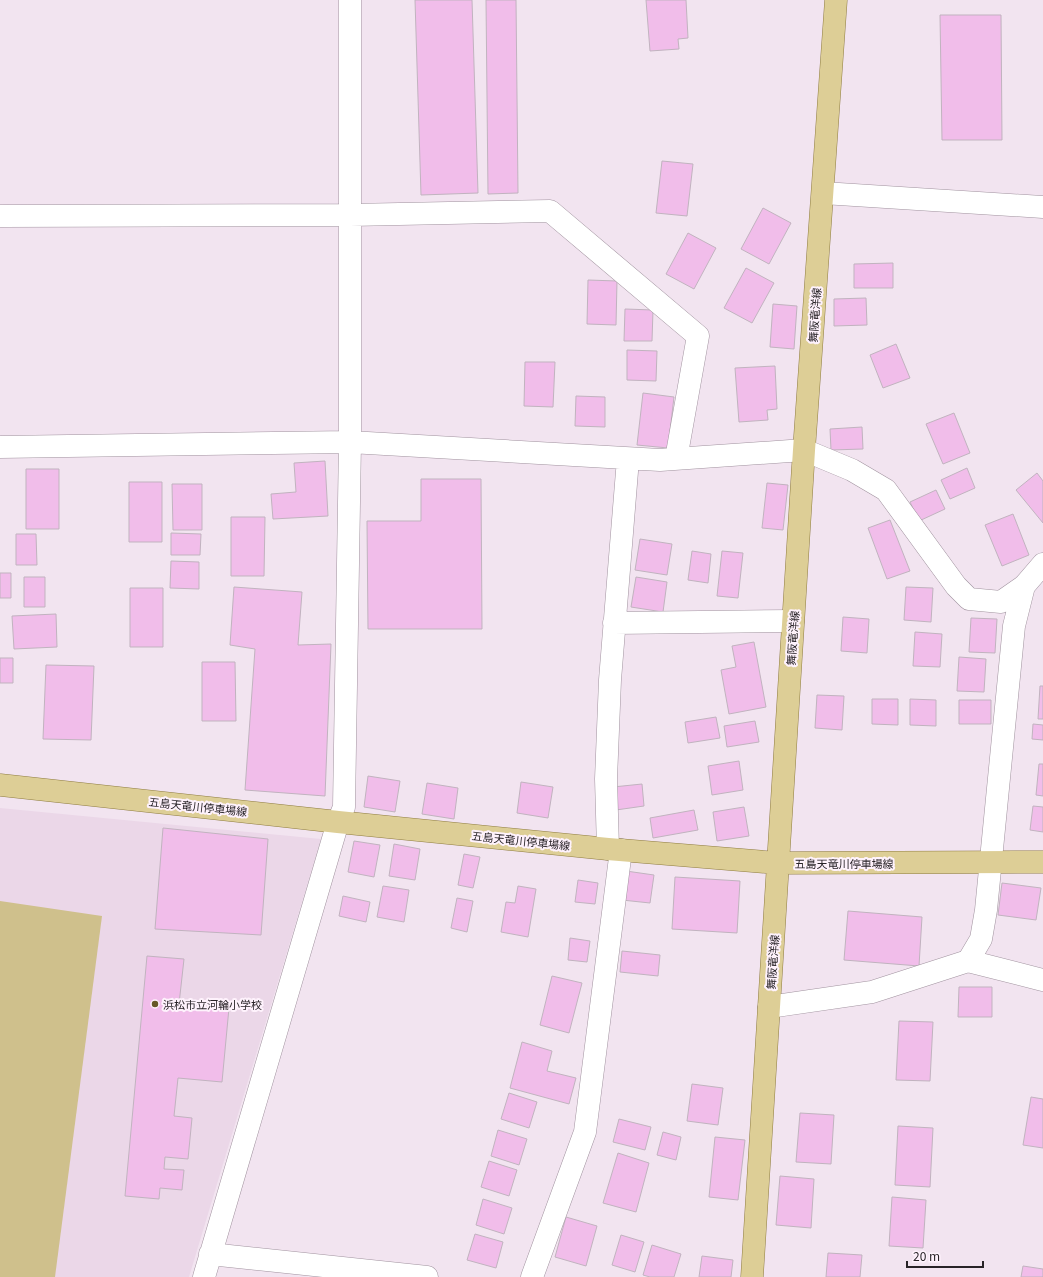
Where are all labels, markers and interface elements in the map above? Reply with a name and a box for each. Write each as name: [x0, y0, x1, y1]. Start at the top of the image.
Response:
street label: 舞阪竜洋線: [804, 287, 824, 343]
street label: 舞阪竜洋線: [782, 610, 802, 666]
street label: 五島天竜川停車場線: [148, 793, 248, 819]
street label: 五島天竜川停車場線: [471, 827, 571, 853]
street label: 五島天竜川停車場線: [795, 855, 894, 871]
street label: 舞阪竜洋線: [762, 934, 782, 990]
place label: 浜松市立河輪小学校: [163, 996, 262, 1012]
marker: 浜松市立河輪小学校: [150, 999, 160, 1009]
scale bar: [907, 1243, 983, 1269]
text: 20 m: [913, 1247, 940, 1264]

